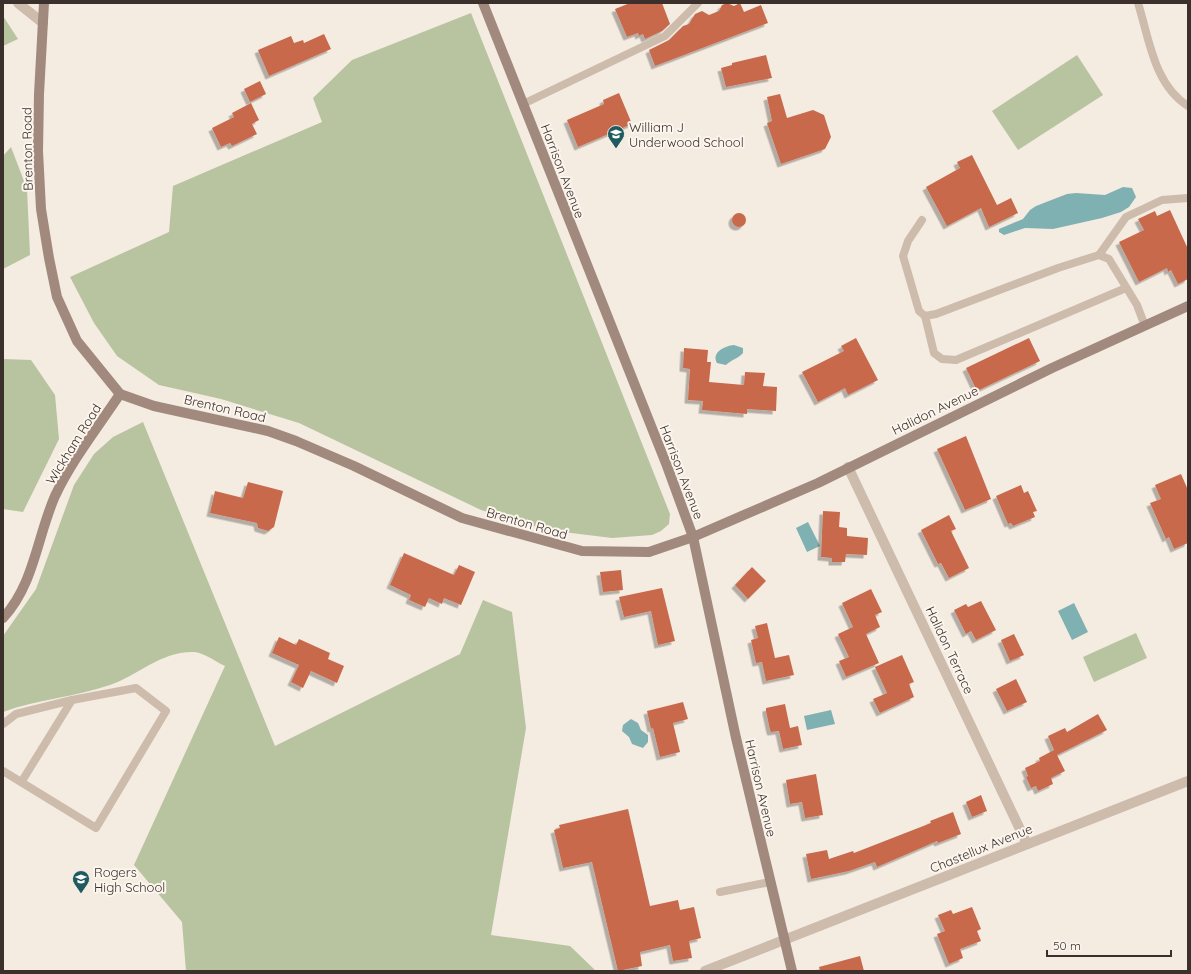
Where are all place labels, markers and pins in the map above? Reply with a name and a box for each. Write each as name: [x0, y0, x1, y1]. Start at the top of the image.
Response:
place label: William J Underwood School: [629, 119, 744, 150]
school or university icon: William J Underwood School: [606, 124, 626, 149]
place label: Rogers High School: [94, 864, 165, 895]
school or university icon: Rogers High School: [71, 869, 91, 894]

